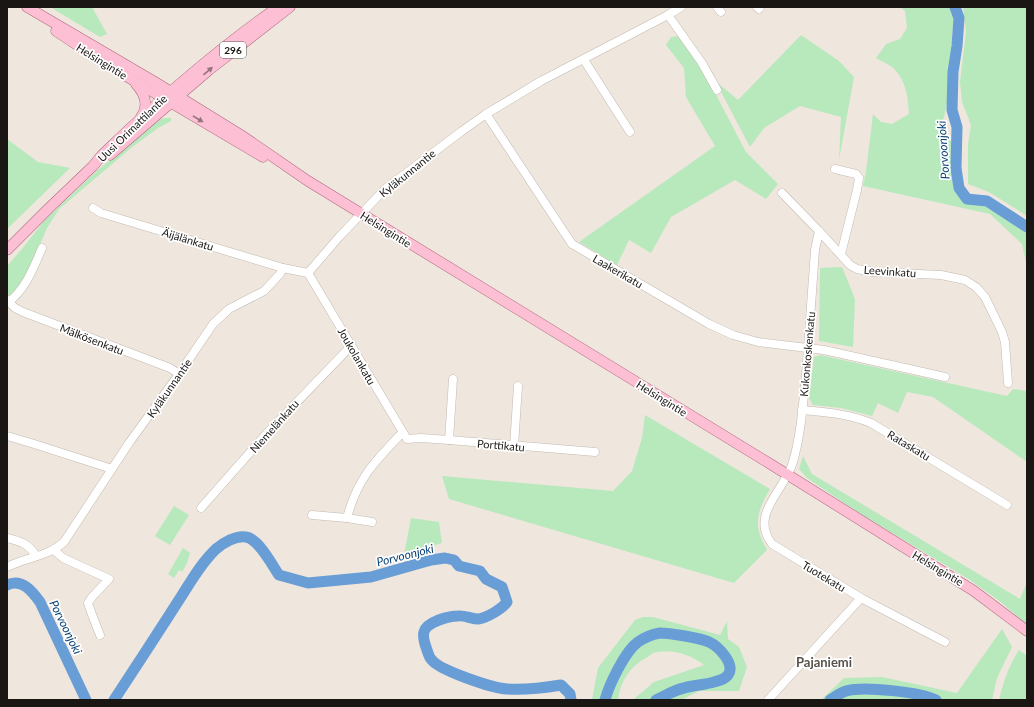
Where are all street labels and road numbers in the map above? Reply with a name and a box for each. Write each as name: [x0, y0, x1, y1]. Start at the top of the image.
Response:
street label: Helsingintie: [74, 40, 130, 82]
road number: 296: [220, 42, 246, 58]
street label: Uusi Orimattilantie: [95, 92, 169, 164]
street label: Kyläkunnantie: [376, 146, 438, 200]
street label: Helsingintie: [358, 208, 414, 250]
street label: Äijälänkatu: [161, 225, 215, 253]
street label: Laakerikatu: [591, 252, 645, 290]
street label: Leevinkatu: [863, 263, 917, 279]
street label: Kukonkoskenkatu: [797, 311, 817, 397]
street label: Mälkösenkatu: [58, 321, 126, 357]
street label: Joukolankatu: [335, 325, 379, 387]
street label: Kyläkunnantie: [144, 356, 194, 420]
street label: Helsingintie: [634, 377, 690, 419]
street label: Niemelänkatu: [247, 397, 301, 455]
street label: Rataskatu: [885, 427, 933, 463]
street label: Porttikatu: [477, 436, 525, 454]
street label: Helsingintie: [910, 548, 966, 588]
street label: Tuotekatu: [800, 558, 848, 594]

